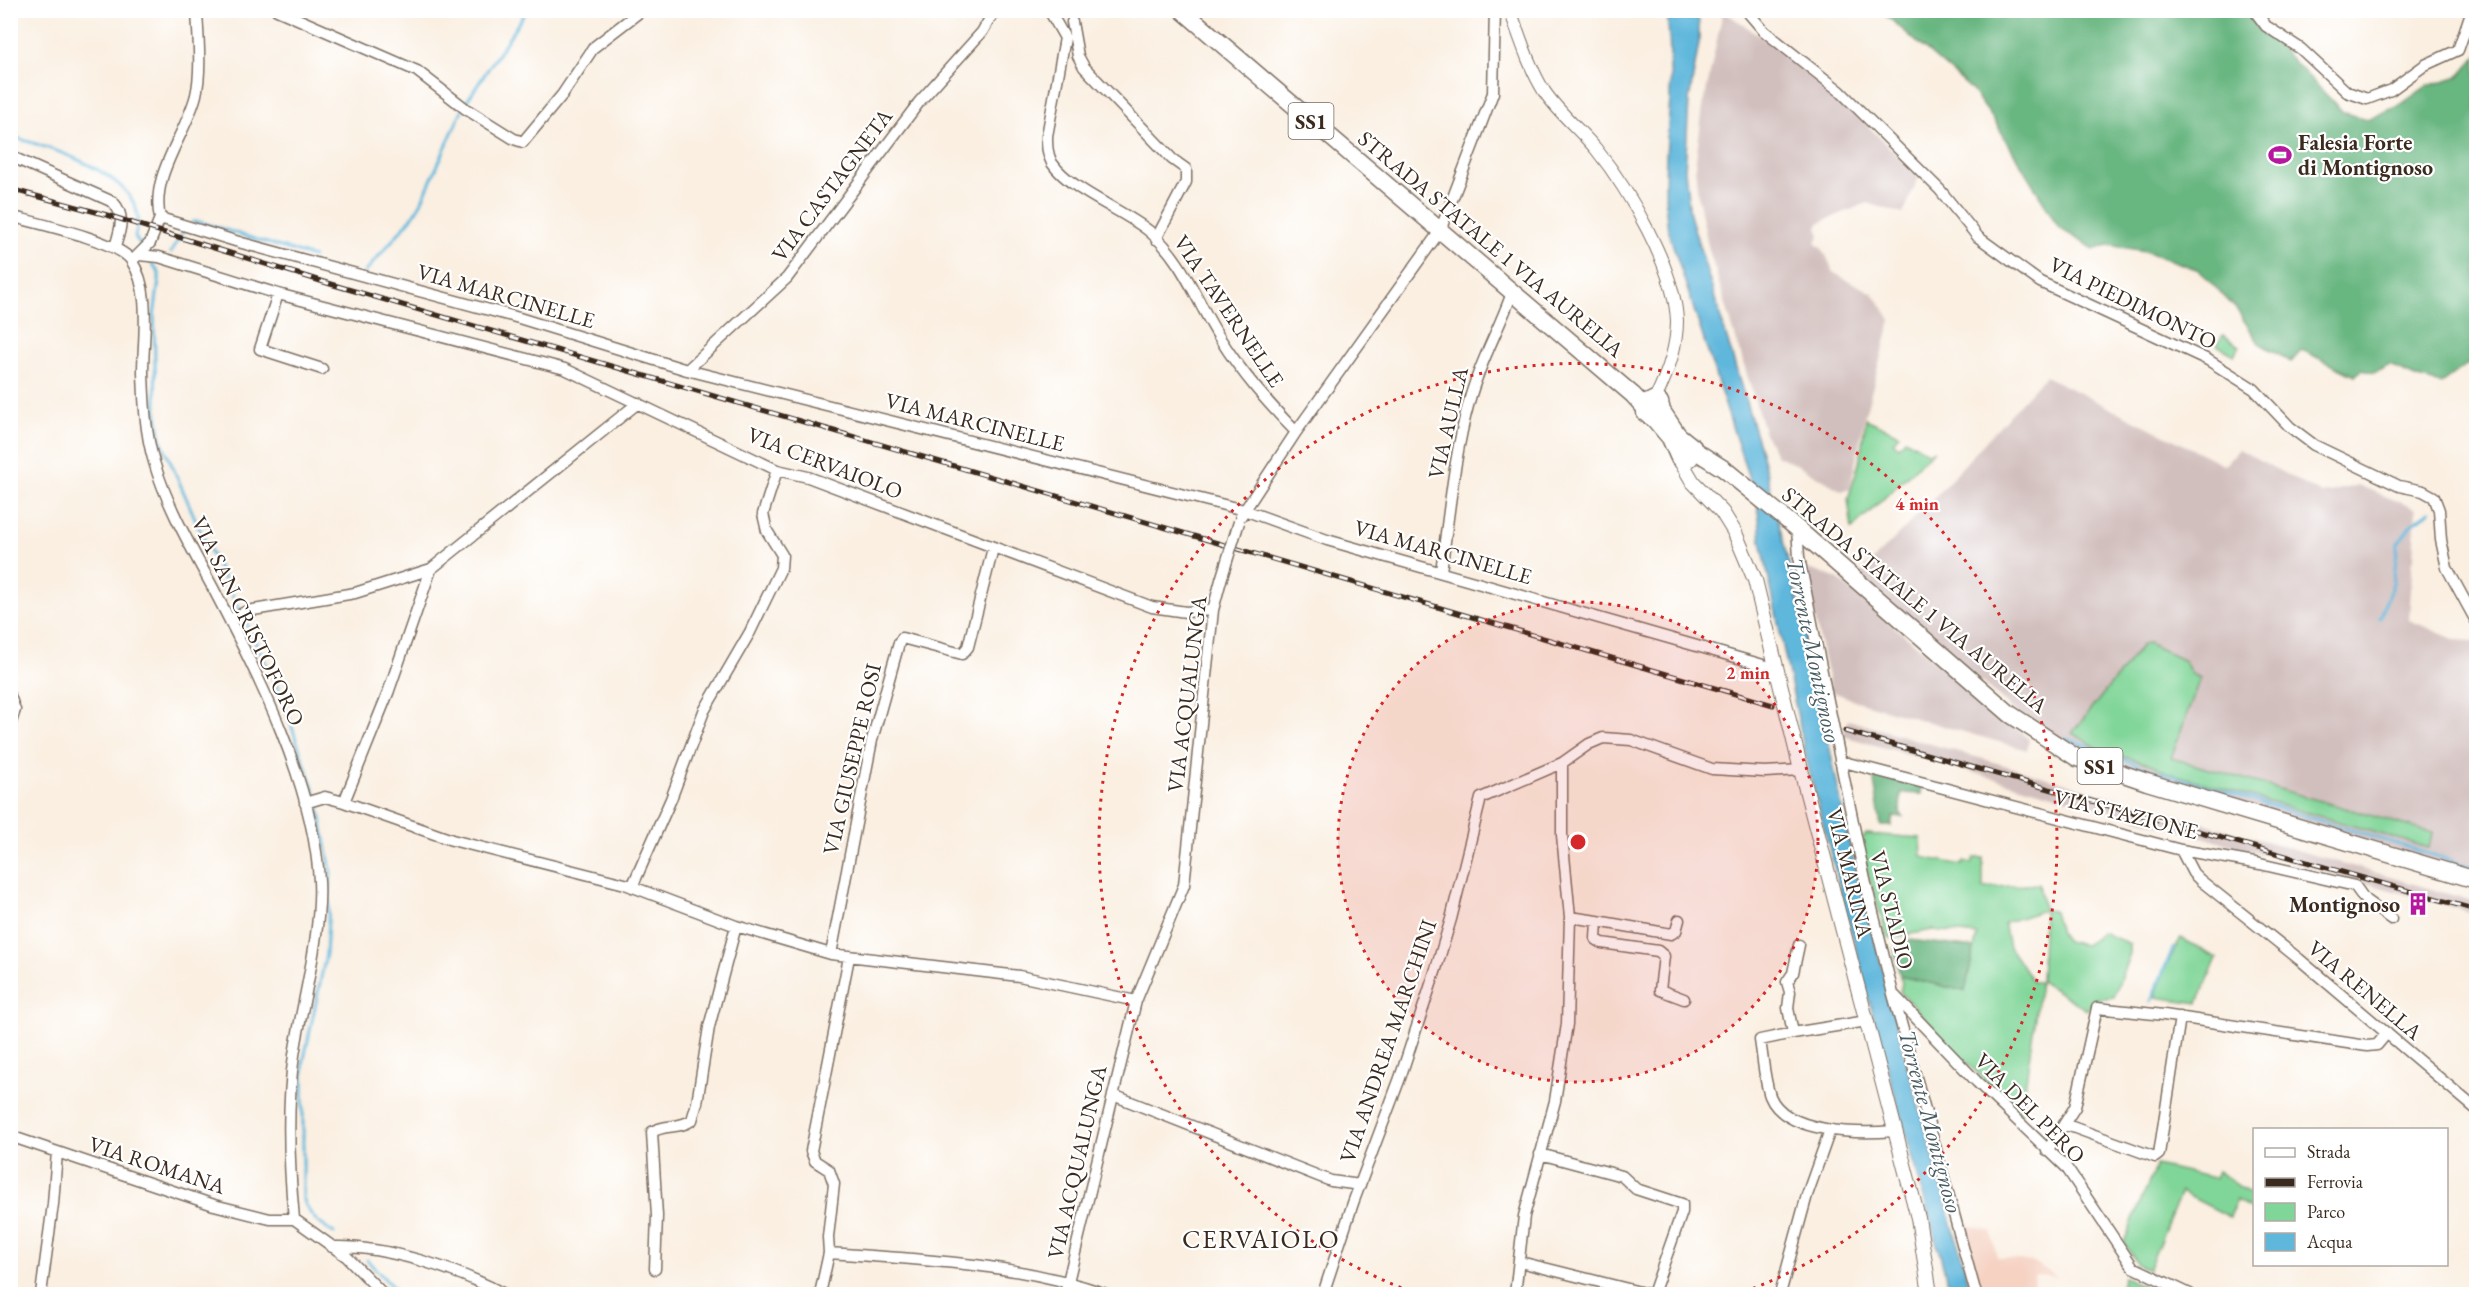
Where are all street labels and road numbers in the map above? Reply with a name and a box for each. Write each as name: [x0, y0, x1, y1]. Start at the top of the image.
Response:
street label: VIA CASTAGNETA: [765, 102, 900, 267]
road number: SS1: [1288, 103, 1334, 139]
street label: STRADA STATALE 1 VIA AURELIA: [1352, 124, 1630, 364]
street label: VIA TAVERNELLE: [1167, 229, 1291, 393]
street label: VIA PIEDIMONTO: [2044, 250, 2222, 356]
street label: VIA MARCINELLE: [414, 257, 598, 335]
street label: VIA AULLA: [1421, 363, 1475, 482]
street label: VIA MARCINELLE: [882, 386, 1068, 458]
street label: VIA CERVAIOLO: [743, 420, 907, 506]
street label: STRADA STATALE 1 VIA AURELIA: [1776, 480, 2054, 720]
street label: VIA SAN CRISTOFORO: [185, 511, 311, 731]
street label: VIA MARCINELLE: [1351, 513, 1535, 591]
street label: VIA ACQUALUNGA: [1161, 593, 1214, 794]
street label: VIA GIUSEPPE ROSI: [816, 660, 888, 858]
road number: SS1: [2078, 748, 2122, 784]
street label: VIA STAZIONE: [2051, 782, 2201, 846]
street label: VIA MARINA: [1820, 805, 1880, 942]
street label: VIA STADIO: [1863, 848, 1921, 972]
street label: VIA ANDREA MARCHINI: [1333, 915, 1443, 1166]
street label: VIA RENELLA: [2302, 934, 2429, 1047]
street label: VIA DEL PERO: [1968, 1046, 2092, 1170]
street label: VIA ACQUALUNGA: [1041, 1061, 1114, 1262]
street label: VIA ROMANA: [85, 1129, 230, 1201]

